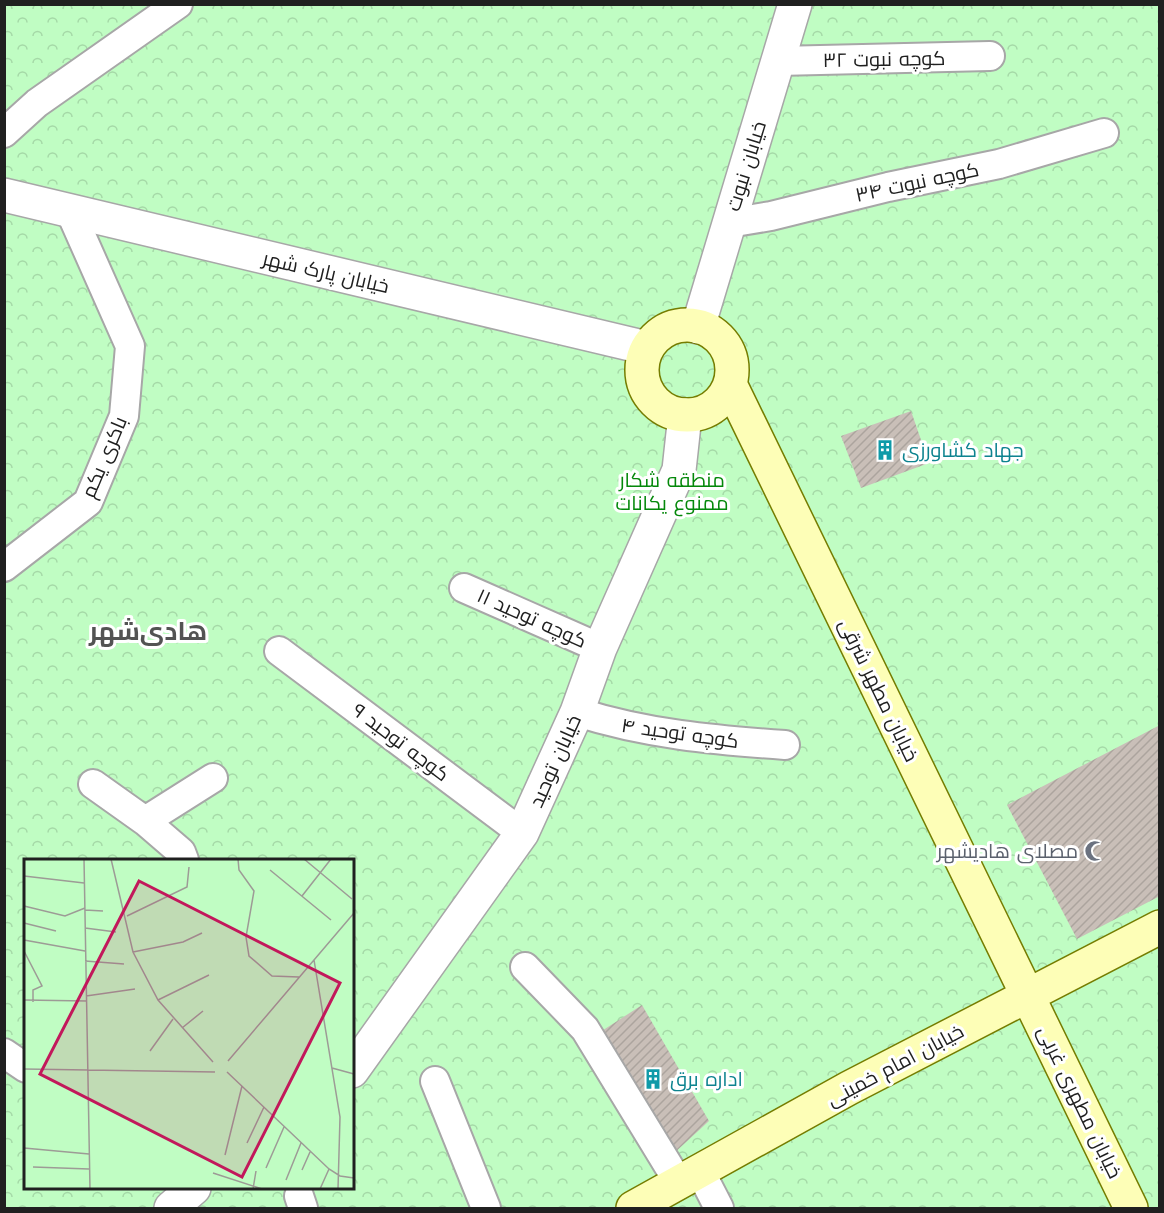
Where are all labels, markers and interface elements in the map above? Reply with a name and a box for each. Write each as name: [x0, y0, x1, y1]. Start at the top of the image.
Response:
street label: کوچه نبوت ۳۲: [822, 46, 946, 73]
street label: خیابان نبوت: [721, 118, 772, 214]
street label: کوچه نبوت ۳۴: [853, 157, 981, 208]
street label: خیابان پارک شهر: [259, 246, 392, 299]
street label: باکری یکم: [76, 413, 134, 502]
building icon: جهاد کشاورزی: [873, 438, 897, 462]
place label: جهاد کشاورزی: [902, 438, 1024, 463]
park label: منطقه شکار ممنوع یکانات: [615, 468, 729, 517]
street label: کوچه توحید ۱۱: [473, 583, 590, 654]
street label: خیابان مطهر شرقی: [833, 615, 924, 766]
district label: هادی‌شهر: [88, 616, 207, 647]
street label: کوچه توحید ۹: [347, 698, 454, 787]
street label: خیابان توحید: [524, 711, 587, 811]
street label: کوچه توحید ۴: [620, 713, 740, 754]
place label: مصلای هادیشهر: [936, 839, 1078, 864]
mosque icon: مصلای هادیشهر: [1083, 839, 1107, 863]
inset map: [24, 859, 354, 1189]
street label: خیابان امام خمینی: [822, 1019, 969, 1113]
street label: خیابان مطهری غربی: [1032, 1022, 1127, 1183]
building icon: اداره برق: [641, 1067, 665, 1091]
place label: اداره برق: [670, 1067, 743, 1092]

